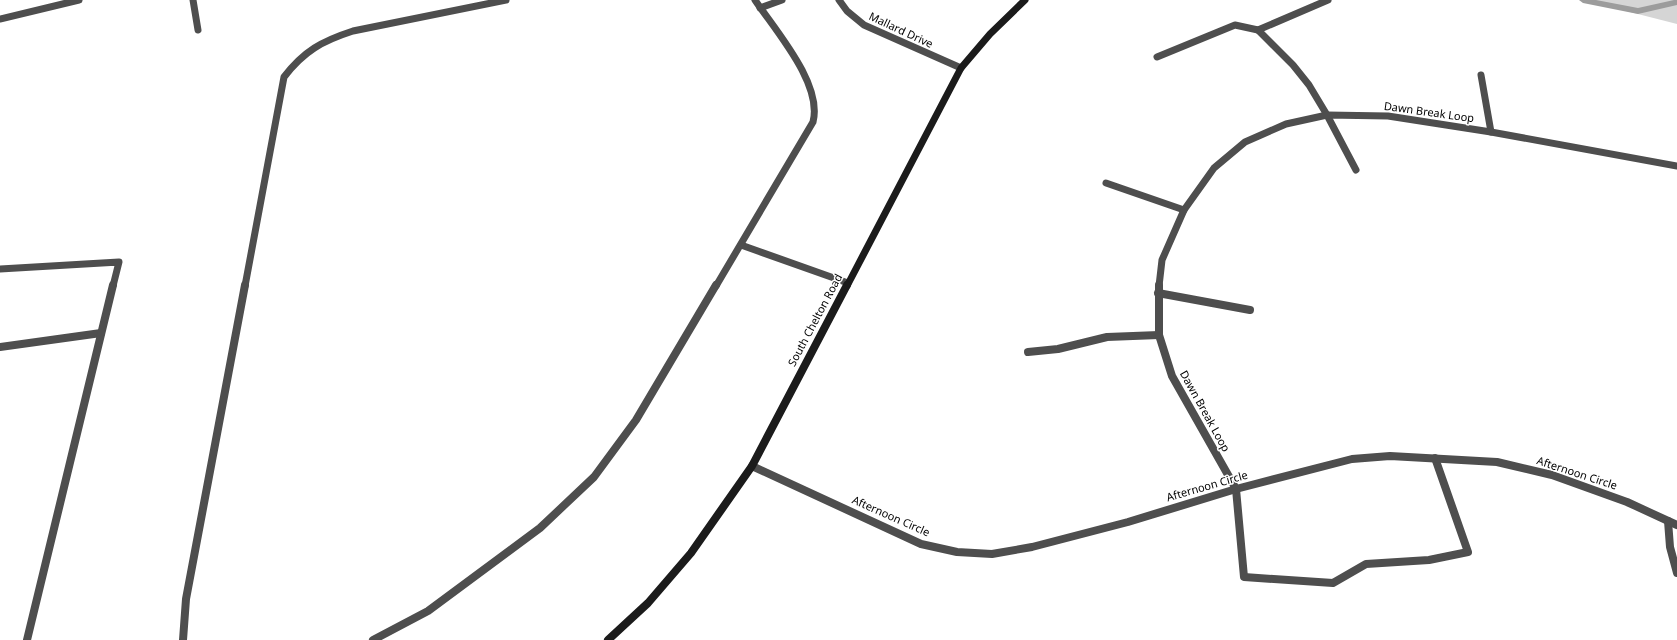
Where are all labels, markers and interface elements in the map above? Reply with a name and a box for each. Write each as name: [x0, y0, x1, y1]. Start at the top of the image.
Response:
street label: Mallard Drive: [867, 8, 936, 51]
street label: Dawn Break Loop: [1383, 98, 1475, 125]
street label: South Chelton Road: [784, 271, 845, 369]
street label: Dawn Break Loop: [1177, 367, 1234, 454]
street label: Afternoon Circle: [1535, 452, 1619, 493]
street label: Afternoon Circle: [1165, 467, 1249, 504]
street label: Afternoon Circle: [850, 492, 933, 539]

